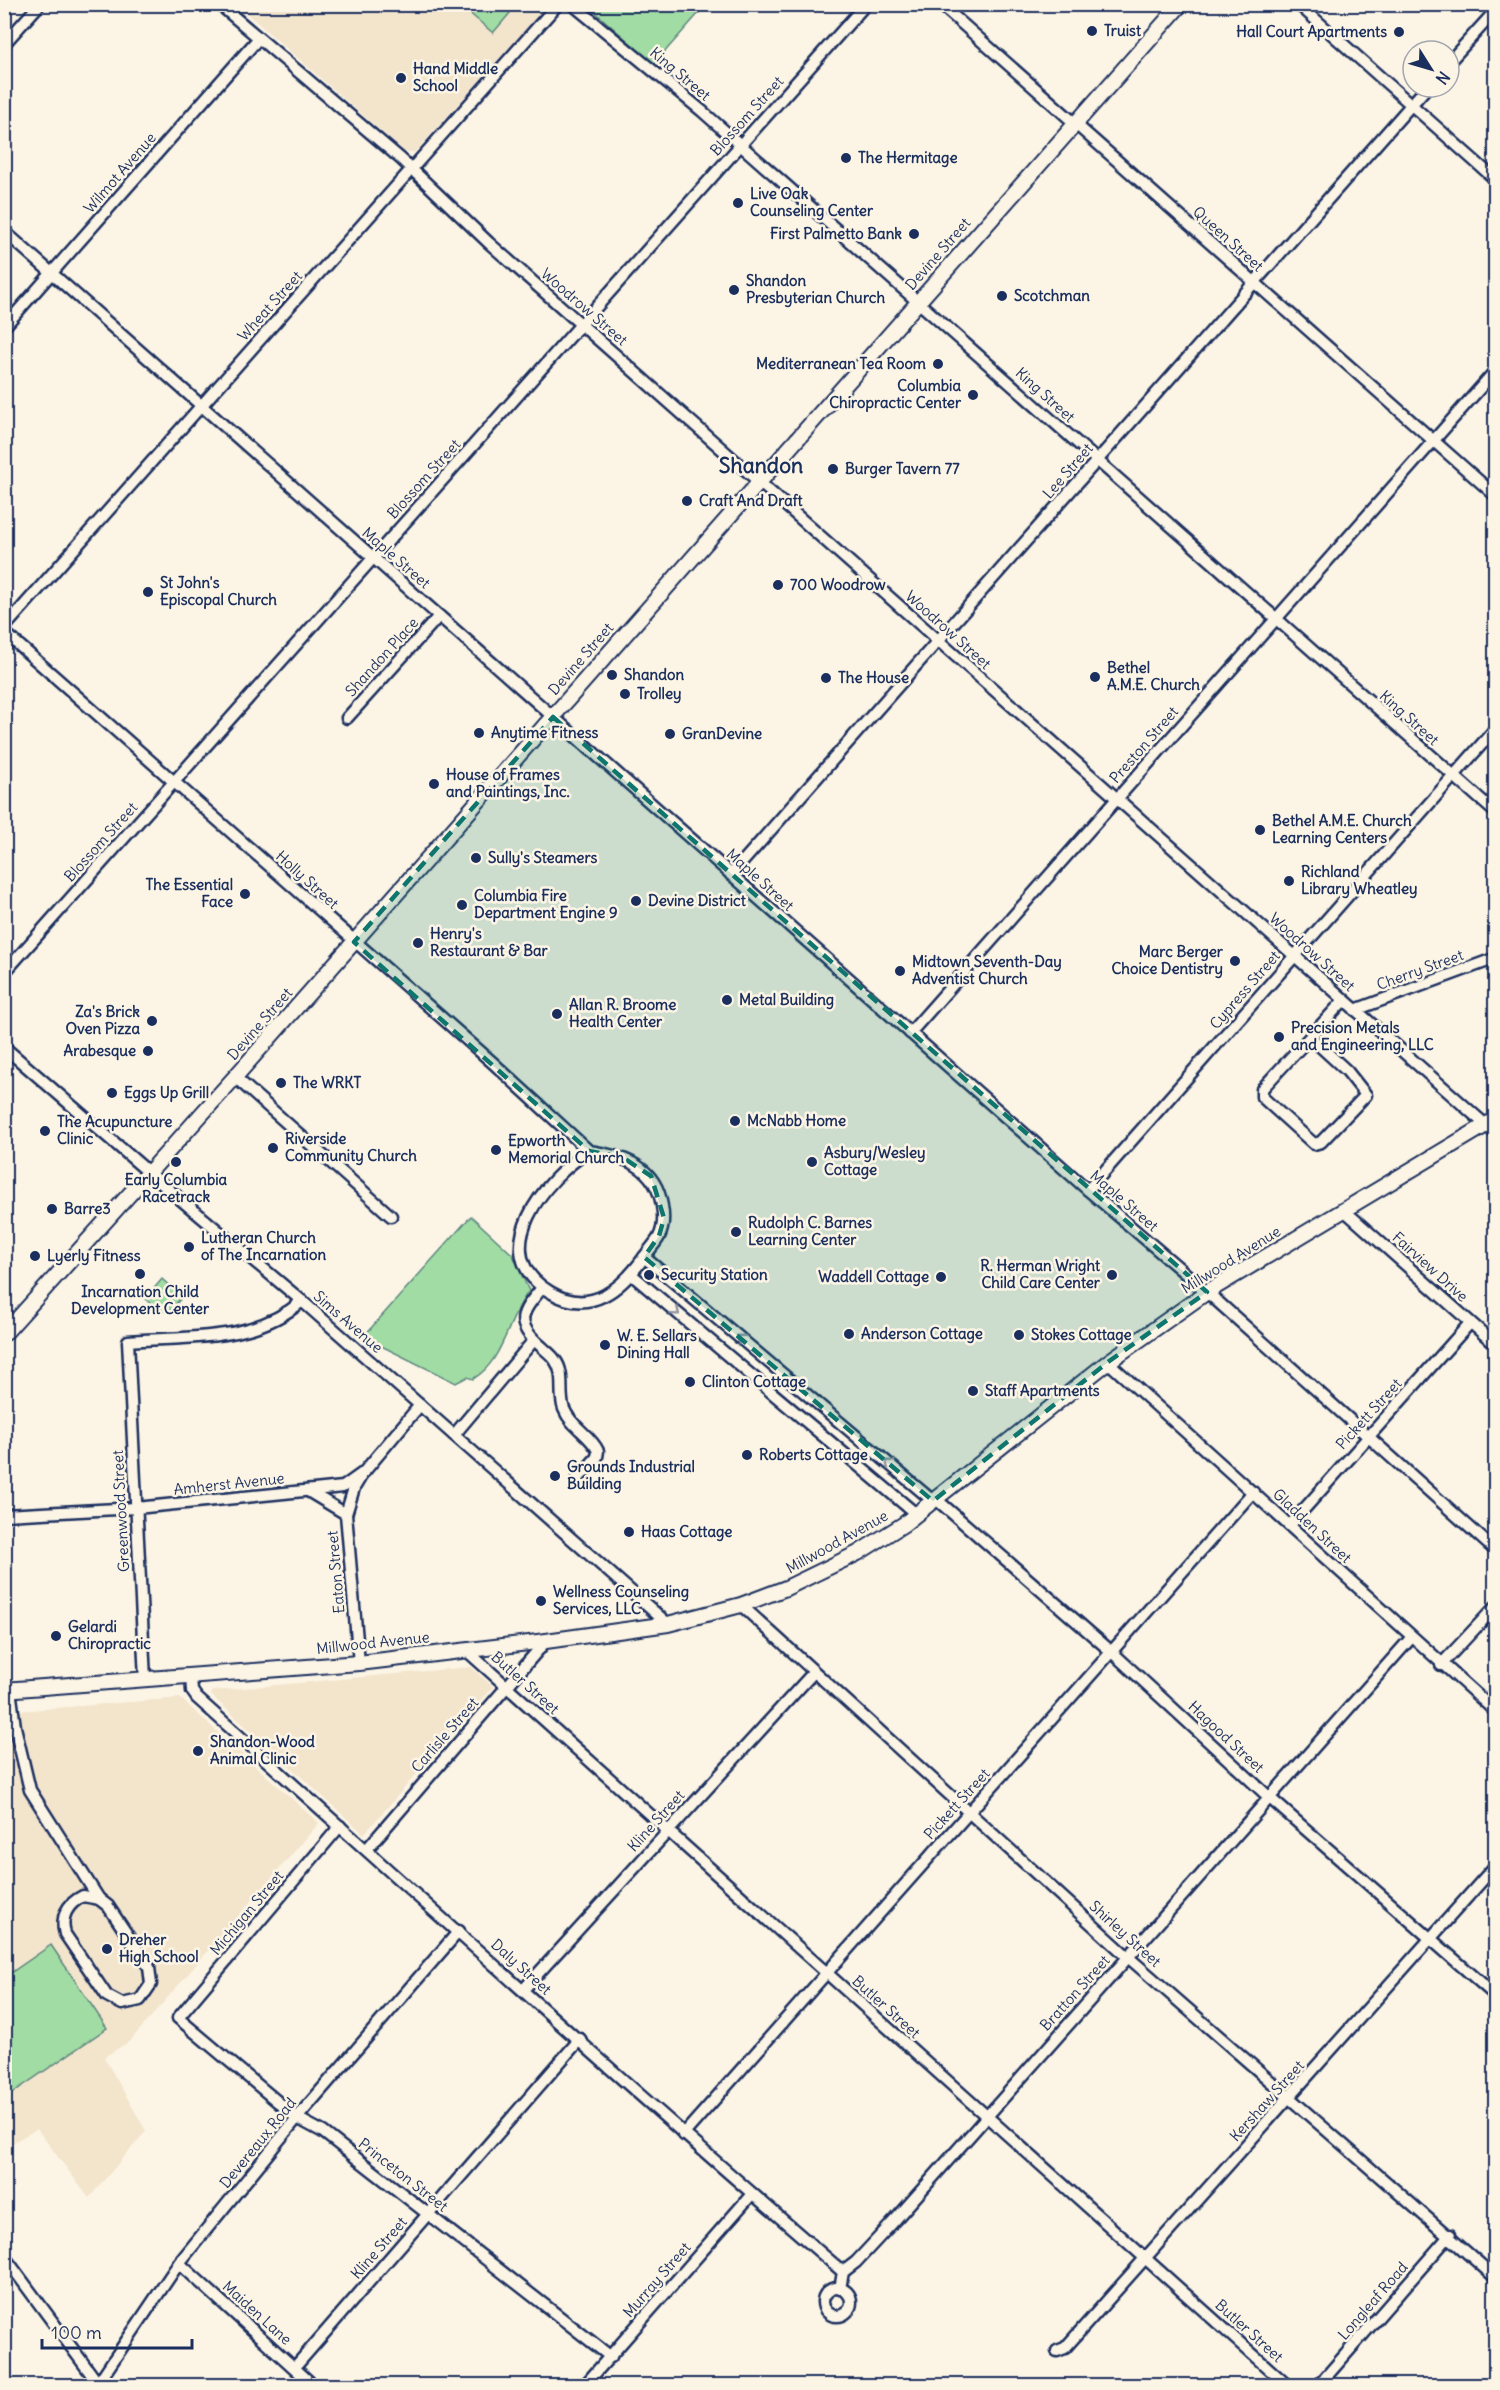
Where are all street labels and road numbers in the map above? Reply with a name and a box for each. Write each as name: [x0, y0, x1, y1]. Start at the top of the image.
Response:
street label: King Street: [646, 43, 715, 104]
street label: Blossom Street: [706, 72, 787, 159]
street label: Wilmot Avenue: [79, 128, 160, 217]
street label: Queen Street: [1189, 202, 1268, 275]
street label: Devine Street: [901, 214, 974, 294]
street label: Woodrow Street: [537, 264, 632, 349]
street label: Wheat Street: [233, 267, 306, 345]
street label: King Street: [1012, 363, 1079, 426]
street label: Blossom Street: [383, 435, 464, 522]
street label: Lee Street: [1038, 439, 1097, 502]
street label: Maple Street: [358, 523, 434, 592]
street label: Woodrow Street: [902, 586, 995, 673]
street label: Shandon Place: [341, 613, 422, 700]
street label: Devine Street: [544, 619, 617, 699]
street label: King Street: [1376, 686, 1443, 749]
street label: Preston Street: [1105, 702, 1182, 787]
street label: Blossom Street: [60, 798, 141, 885]
street label: Maple Street: [723, 844, 798, 915]
street label: Holly Street: [272, 846, 343, 913]
street label: Woodrow Street: [1266, 908, 1359, 995]
street label: Cherry Street: [1374, 945, 1466, 994]
street label: Cypress Street: [1205, 947, 1284, 1033]
street label: Devine Street: [223, 984, 296, 1064]
street label: Maple Street: [1086, 1166, 1162, 1235]
street label: Millwood Avenue: [1178, 1221, 1284, 1298]
street label: Fairview Drive: [1389, 1228, 1472, 1306]
street label: Sims Avenue: [310, 1286, 387, 1357]
street label: Pickett Street: [1332, 1374, 1406, 1453]
street label: Greenwood Street: [108, 1449, 133, 1573]
street label: Amherst Avenue: [173, 1468, 285, 1499]
street label: Gladden Street: [1269, 1484, 1356, 1567]
street label: Millwood Avenue: [783, 1506, 891, 1577]
street label: Eaton Street: [322, 1530, 349, 1614]
street label: Millwood Avenue: [316, 1627, 430, 1658]
street label: Butler Street: [487, 1647, 563, 1718]
street label: Carlisle Street: [407, 1693, 482, 1776]
street label: Hagood Street: [1184, 1697, 1268, 1777]
street label: Pickett Street: [920, 1764, 994, 1843]
street label: Kline Street: [623, 1786, 688, 1855]
street label: Michigan Street: [206, 1867, 287, 1959]
street label: Shirley Street: [1086, 1896, 1165, 1971]
street label: Daly Street: [487, 1935, 555, 1999]
street label: Bratton Street: [1036, 1951, 1114, 2034]
street label: Butler Street: [848, 1971, 924, 2042]
street label: Kershaw Street: [1225, 2056, 1308, 2145]
street label: Devereaux Road: [215, 2093, 300, 2192]
street label: Princeton Street: [355, 2134, 452, 2215]
street label: Kline Street: [346, 2213, 411, 2283]
street label: Murray Street: [619, 2238, 694, 2321]
street label: Longleaf Road: [1334, 2258, 1412, 2344]
street label: Maiden Lane: [219, 2277, 296, 2349]
street label: Butler Street: [1211, 2295, 1287, 2366]

